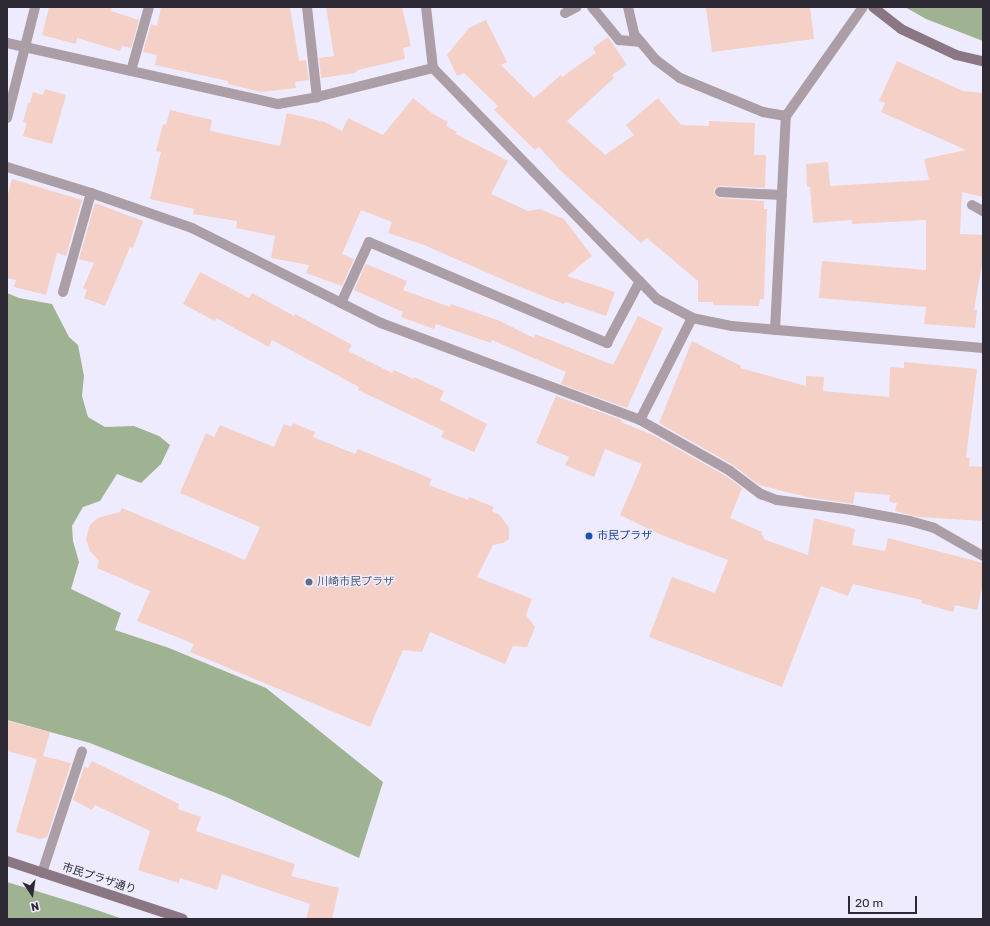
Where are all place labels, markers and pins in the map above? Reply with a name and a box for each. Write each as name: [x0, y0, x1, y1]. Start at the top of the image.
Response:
place label: 市民プラザ: [597, 529, 652, 543]
marker: 市民プラザ: [584, 531, 594, 541]
place label: 川崎市民プラザ: [317, 575, 394, 589]
marker: 川崎市民プラザ: [304, 577, 314, 587]

